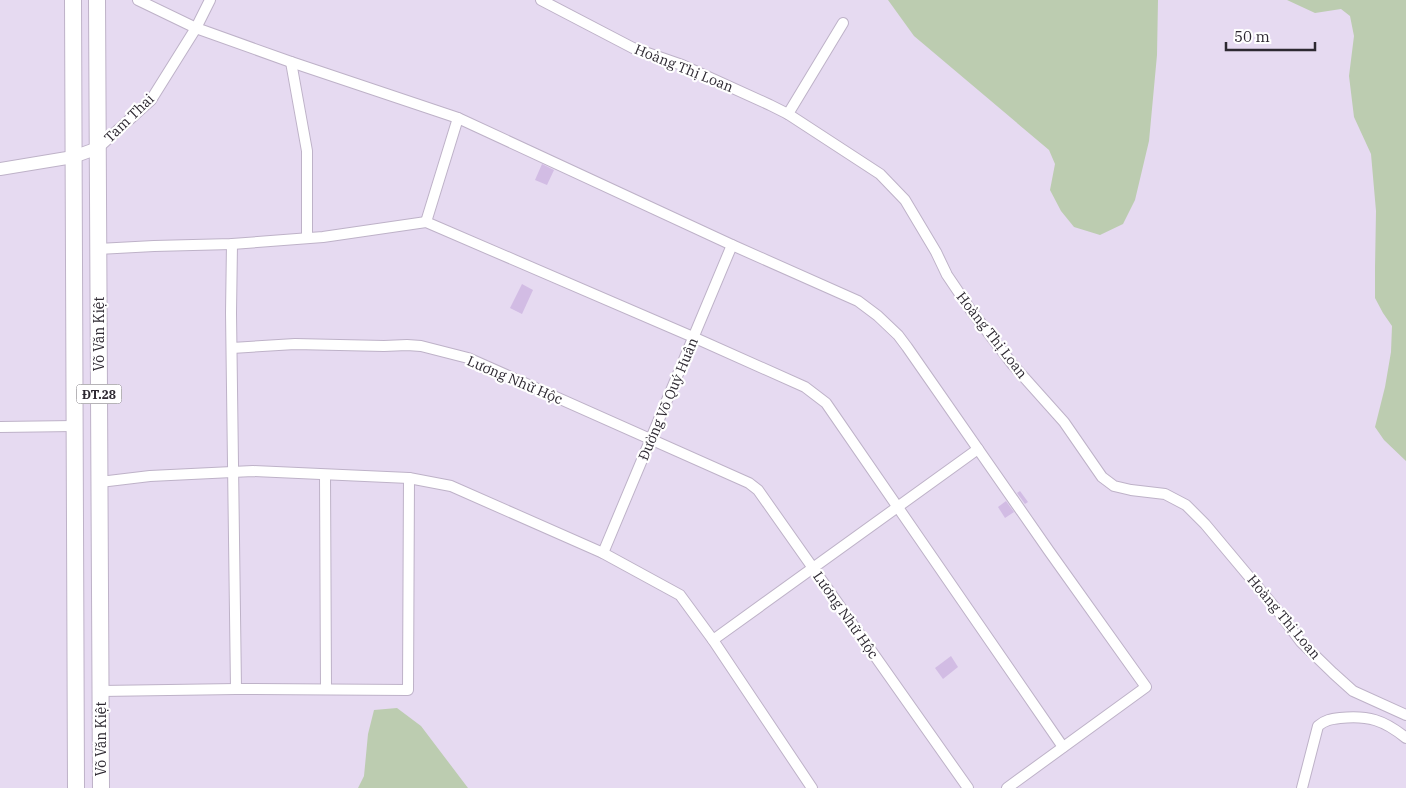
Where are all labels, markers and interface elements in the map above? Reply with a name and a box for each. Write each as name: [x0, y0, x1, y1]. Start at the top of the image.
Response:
scale bar: [1226, 20, 1315, 52]
text: 50 m: [1234, 27, 1270, 46]
street label: Hoàng Thị Loan: [632, 40, 736, 96]
street label: Tam Thai: [100, 90, 158, 146]
street label: Hoàng Thị Loan: [953, 288, 1031, 382]
street label: Võ Văn Kiệt: [90, 297, 108, 371]
street label: Đường Võ Quý Huân: [634, 335, 702, 463]
street label: Lương Nhữ Hộc: [464, 352, 566, 408]
road number: ĐT.28: [76, 384, 122, 404]
street label: Lương Nhữ Hộc: [809, 568, 883, 662]
street label: Hoàng Thị Loan: [1243, 571, 1325, 663]
street label: Võ Văn Kiệt: [92, 702, 110, 776]

